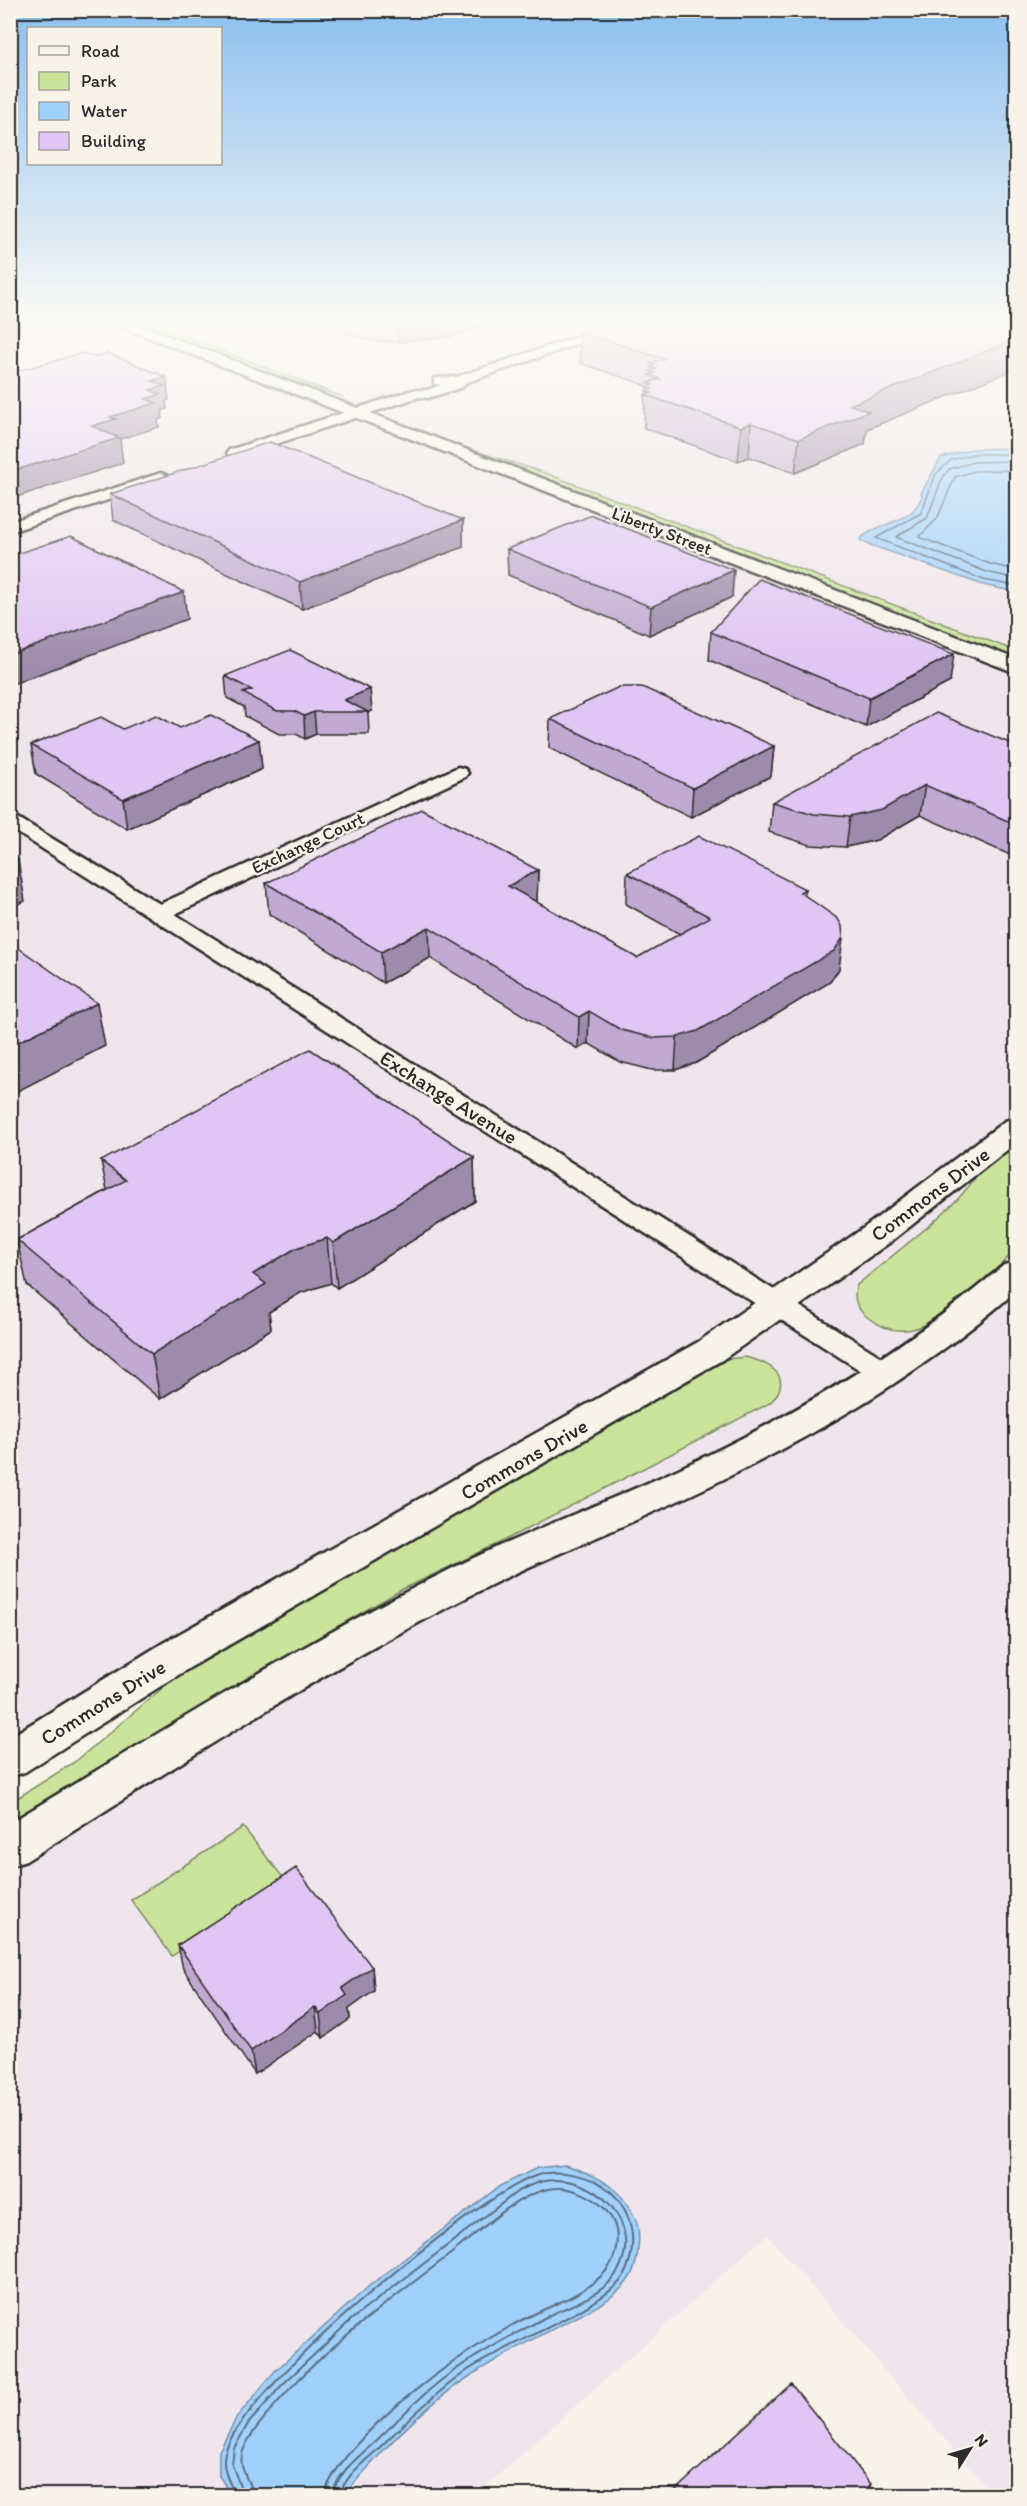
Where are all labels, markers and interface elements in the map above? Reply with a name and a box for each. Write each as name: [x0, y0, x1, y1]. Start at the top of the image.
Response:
legend: [27, 27, 222, 165]
text: Road: [81, 40, 120, 62]
text: Park: [81, 70, 116, 92]
text: Water: [81, 100, 127, 122]
text: Building: [81, 130, 147, 152]
street label: Liberty Street: [609, 502, 715, 560]
street label: Exchange Court: [248, 807, 368, 879]
street label: Exchange Avenue: [376, 1045, 522, 1149]
street label: Commons Drive: [866, 1141, 994, 1247]
street label: Commons Drive: [456, 1413, 592, 1505]
street label: Commons Drive: [36, 1654, 170, 1750]
north arrow: [940, 2419, 1000, 2479]
text: N: [971, 2430, 992, 2450]

